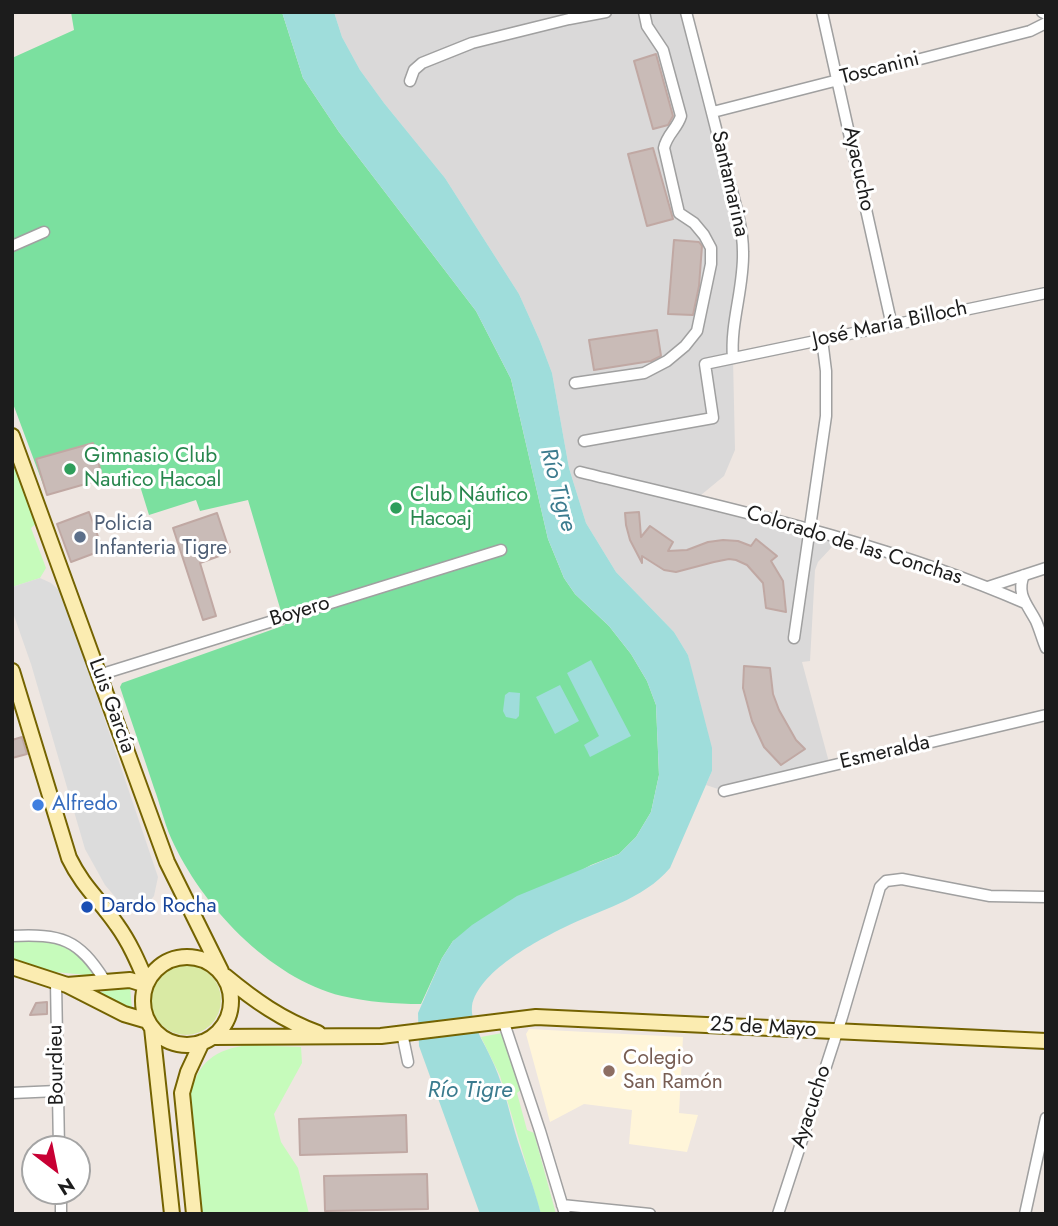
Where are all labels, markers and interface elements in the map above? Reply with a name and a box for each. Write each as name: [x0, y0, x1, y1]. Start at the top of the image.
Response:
street label: Toscanini: [838, 47, 922, 91]
street label: Ayacucho: [837, 124, 879, 214]
street label: Santamarina: [705, 129, 753, 239]
street label: José María Billoch: [810, 296, 970, 354]
place label: Gimnasio Club Nautico Hacoal: [84, 444, 221, 494]
water label: Río Tigre: [533, 445, 581, 535]
marker: Gimnasio Club Nautico Hacoal: [62, 461, 78, 477]
place label: Club Náutico Hacoaj: [410, 483, 528, 533]
marker: Club Náutico Hacoaj: [388, 500, 404, 516]
street label: Colorado de las Conchas: [743, 501, 965, 591]
place label: Policía Infanteria Tigre: [94, 512, 227, 562]
marker: Policía Infanteria Tigre: [72, 529, 88, 545]
street label: Boyero: [267, 591, 333, 633]
street label: Luis García: [82, 655, 140, 757]
street label: Esmeralda: [838, 730, 932, 776]
place label: Alfredo: [52, 792, 118, 818]
marker: Alfredo: [30, 797, 46, 813]
place label: Dardo Rocha: [101, 894, 217, 920]
marker: Dardo Rocha: [79, 899, 95, 915]
street label: 25 de Mayo: [709, 1013, 817, 1043]
street label: Bourdieu: [44, 1024, 70, 1106]
place label: Colegio San Ramón: [623, 1046, 723, 1096]
street label: Ayacucho: [787, 1062, 837, 1152]
marker: Colegio San Ramón: [601, 1063, 617, 1079]
water label: Río Tigre: [427, 1077, 513, 1105]
north arrow: [21, 1135, 91, 1205]
text: N: [53, 1171, 80, 1202]

